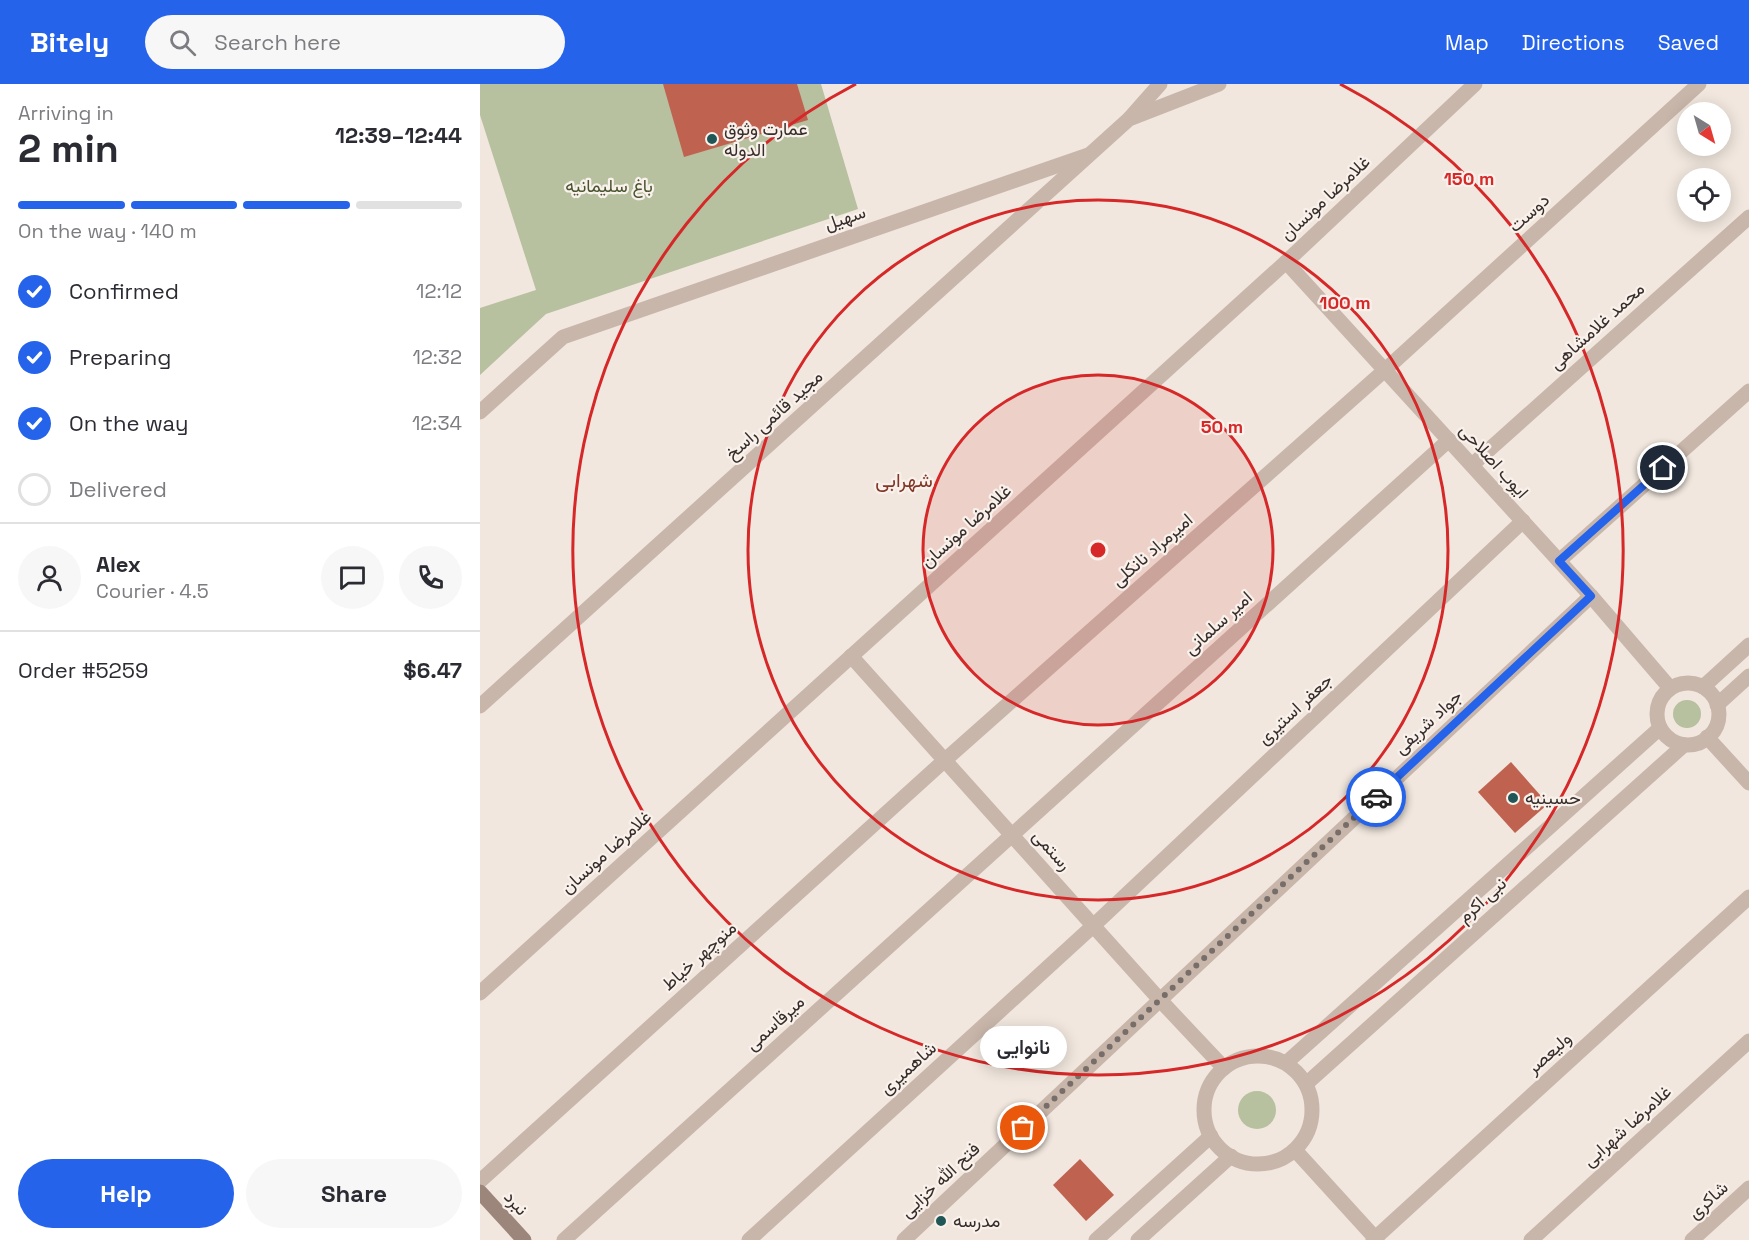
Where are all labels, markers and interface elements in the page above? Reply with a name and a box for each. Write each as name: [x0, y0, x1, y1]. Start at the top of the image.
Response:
search box: [145, 15, 565, 69]
text: Bitely: [30, 24, 109, 60]
icon: search: [166, 26, 199, 59]
text: Search here: [214, 28, 341, 56]
text: Map: [1445, 29, 1489, 56]
text: Directions: [1522, 29, 1625, 56]
text: Saved: [1658, 29, 1719, 56]
text: Arriving in: [18, 100, 114, 126]
north arrow: [1677, 102, 1731, 156]
map controls: [1677, 102, 1731, 222]
place label: عمارت وثوق الدوله: [724, 117, 808, 161]
text: 12:39–12:44: [335, 121, 462, 149]
text: 2 min: [18, 124, 119, 173]
marker: عمارت وثوق الدوله: [705, 132, 719, 146]
street label: غلامرضا مونسان: [1275, 150, 1374, 245]
text: 150 m: [1444, 167, 1494, 190]
button: locate: [1677, 168, 1731, 222]
park label: باغ سلیمانیه: [565, 174, 653, 198]
street label: دوست: [1503, 188, 1554, 237]
street label: سهیل: [821, 200, 869, 235]
text: On the way · 140 m: [18, 218, 197, 244]
icon: check: [18, 275, 51, 308]
text: Confirmed: [69, 277, 179, 305]
street label: محمد غلامشاهی: [1544, 277, 1649, 374]
text: 12:12: [416, 278, 462, 304]
text: 100 m: [1319, 291, 1371, 314]
icon: check: [18, 341, 51, 374]
text: Preparing: [69, 343, 171, 371]
text: 12:32: [412, 344, 462, 370]
street label: مجید قائمی راسخ: [720, 365, 828, 465]
icon: check: [18, 407, 51, 440]
text: On the way: [69, 409, 188, 437]
text: 12:34: [412, 410, 462, 436]
text: 50 m: [1201, 415, 1243, 438]
street label: ایوب اصلاحی: [1455, 418, 1534, 503]
pin: [1637, 442, 1688, 493]
icon: home: [1646, 451, 1679, 484]
district label: شهرابی: [875, 467, 933, 493]
text: Delivered: [69, 475, 167, 503]
street label: غلامرضا مونسان: [915, 479, 1016, 573]
street label: امیرمراد نانکلی: [1106, 508, 1197, 591]
centre of rings: [1088, 540, 1108, 560]
button: person: [18, 546, 81, 609]
button: chat: [321, 546, 384, 609]
button: phone: [399, 546, 462, 609]
text: Alex: [96, 550, 141, 578]
text: Courier · 4.5: [96, 578, 209, 604]
street label: امیر سلمانی: [1179, 586, 1257, 659]
text: Order #5259: [18, 656, 148, 684]
text: $6.47: [403, 656, 462, 684]
street label: جعفر استیری: [1252, 668, 1337, 749]
street label: جواد شریفی: [1389, 684, 1467, 759]
courier: [1346, 767, 1406, 827]
icon: car: [1360, 781, 1393, 814]
place label: حسینیه: [1525, 786, 1581, 809]
marker: حسینیه: [1506, 791, 1520, 805]
street label: غلامرضا مونسان: [555, 805, 656, 899]
street label: رستمی: [1028, 824, 1077, 875]
street label: نبی اکرم: [1453, 872, 1511, 928]
street label: منوچهر خیاط: [656, 916, 742, 996]
street label: میرقاسمی: [740, 990, 809, 1055]
callout: نانوایی: [980, 1026, 1066, 1068]
street label: ولیعصر: [1521, 1027, 1576, 1079]
text: نانوایی: [997, 1034, 1050, 1060]
street label: شاهمیری: [875, 1036, 941, 1099]
street label: غلامرضا شهرابی: [1578, 1080, 1676, 1171]
pin: [997, 1102, 1048, 1153]
icon: bag: [1006, 1111, 1039, 1144]
street label: فتح الله خزایی: [895, 1137, 985, 1223]
button: Help: [18, 1159, 234, 1228]
button: Share: [246, 1159, 462, 1228]
street label: شاکری: [1683, 1176, 1733, 1224]
street label: نبرد: [499, 1185, 533, 1220]
place label: مدرسه: [953, 1209, 1000, 1232]
marker: مدرسه: [934, 1214, 948, 1228]

